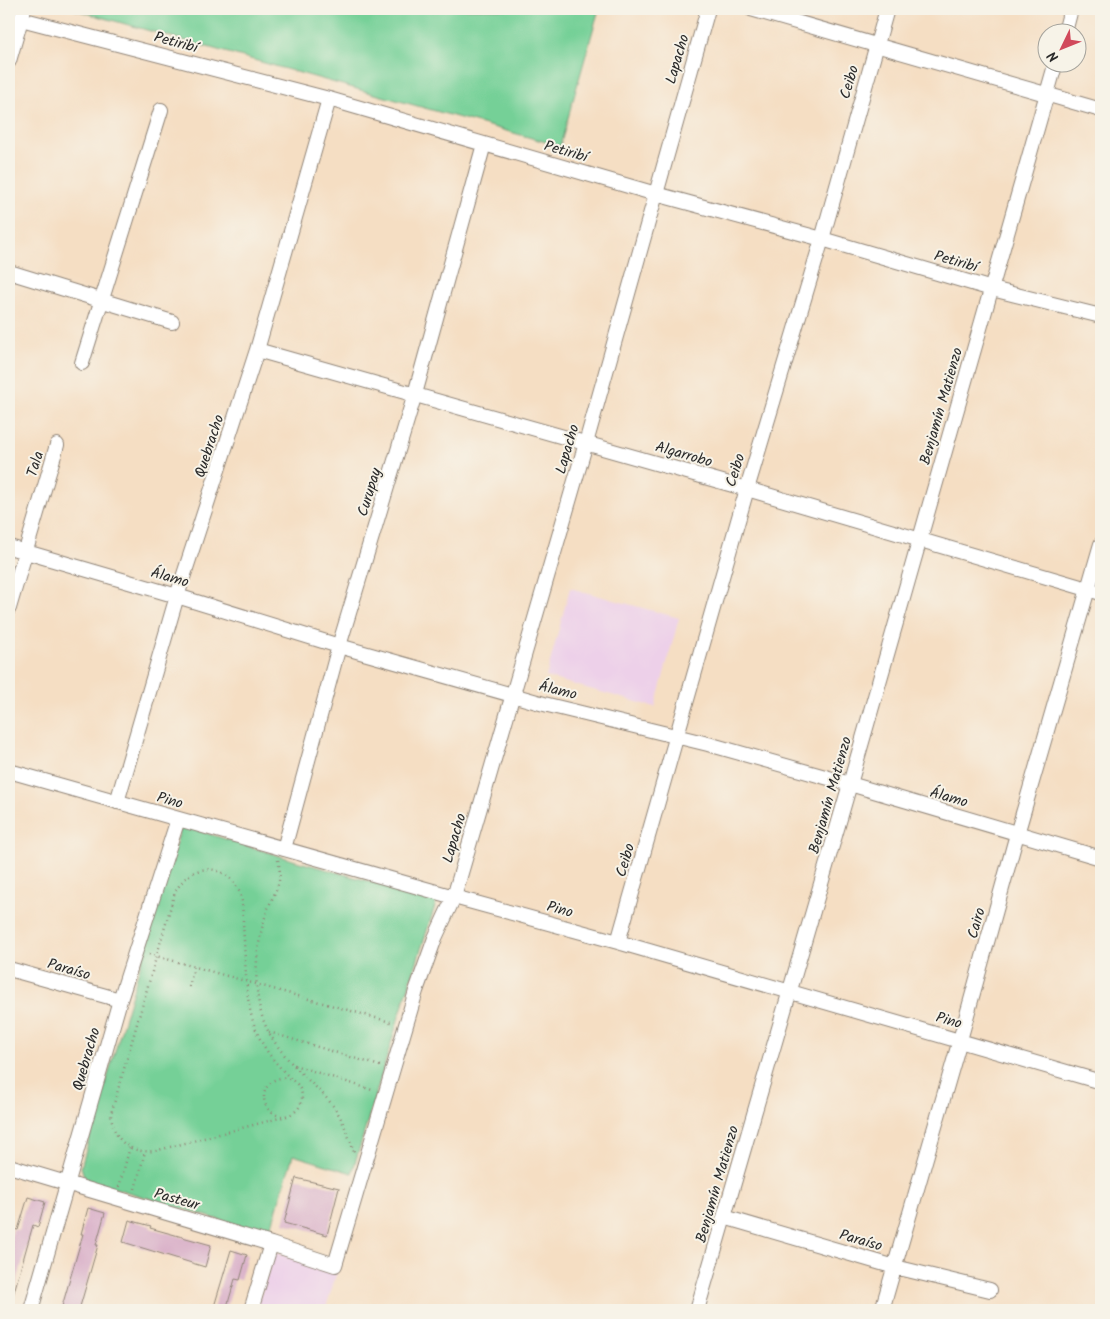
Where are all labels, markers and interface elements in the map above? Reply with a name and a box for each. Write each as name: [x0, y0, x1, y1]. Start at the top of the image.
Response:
north arrow: [1038, 22, 1088, 72]
street label: Petiribí: [151, 26, 203, 61]
street label: Lapacho: [659, 31, 697, 87]
text: N: [1042, 45, 1064, 67]
street label: Ceibo: [834, 62, 866, 102]
street label: Petiribí: [541, 134, 593, 170]
street label: Petiribí: [931, 244, 983, 280]
street label: Benjamín Matienzo: [914, 345, 970, 468]
street label: Quebracho: [189, 412, 231, 481]
street label: Lapacho: [549, 421, 587, 477]
street label: Algarrobo: [652, 435, 715, 475]
street label: Tala: [21, 448, 51, 480]
street label: Ceibo: [720, 450, 752, 490]
street label: Curupay: [351, 464, 389, 520]
street label: Álamo: [148, 561, 192, 595]
street label: Álamo: [536, 675, 580, 707]
street label: Benjamín Matienzo: [803, 734, 859, 857]
street label: Álamo: [927, 781, 971, 815]
street label: Pino: [154, 786, 186, 816]
street label: Lapacho: [436, 810, 474, 866]
street label: Ceibo: [610, 840, 642, 880]
street label: Pino: [544, 895, 576, 925]
street label: Cairo: [961, 905, 993, 942]
street label: Paraíso: [44, 952, 93, 988]
street label: Pino: [933, 1006, 965, 1036]
street label: Quebracho: [66, 1025, 108, 1094]
street label: Benjamín Matienzo: [690, 1123, 746, 1246]
street label: Pasteur: [151, 1182, 203, 1218]
street label: Paraíso: [836, 1223, 885, 1259]

